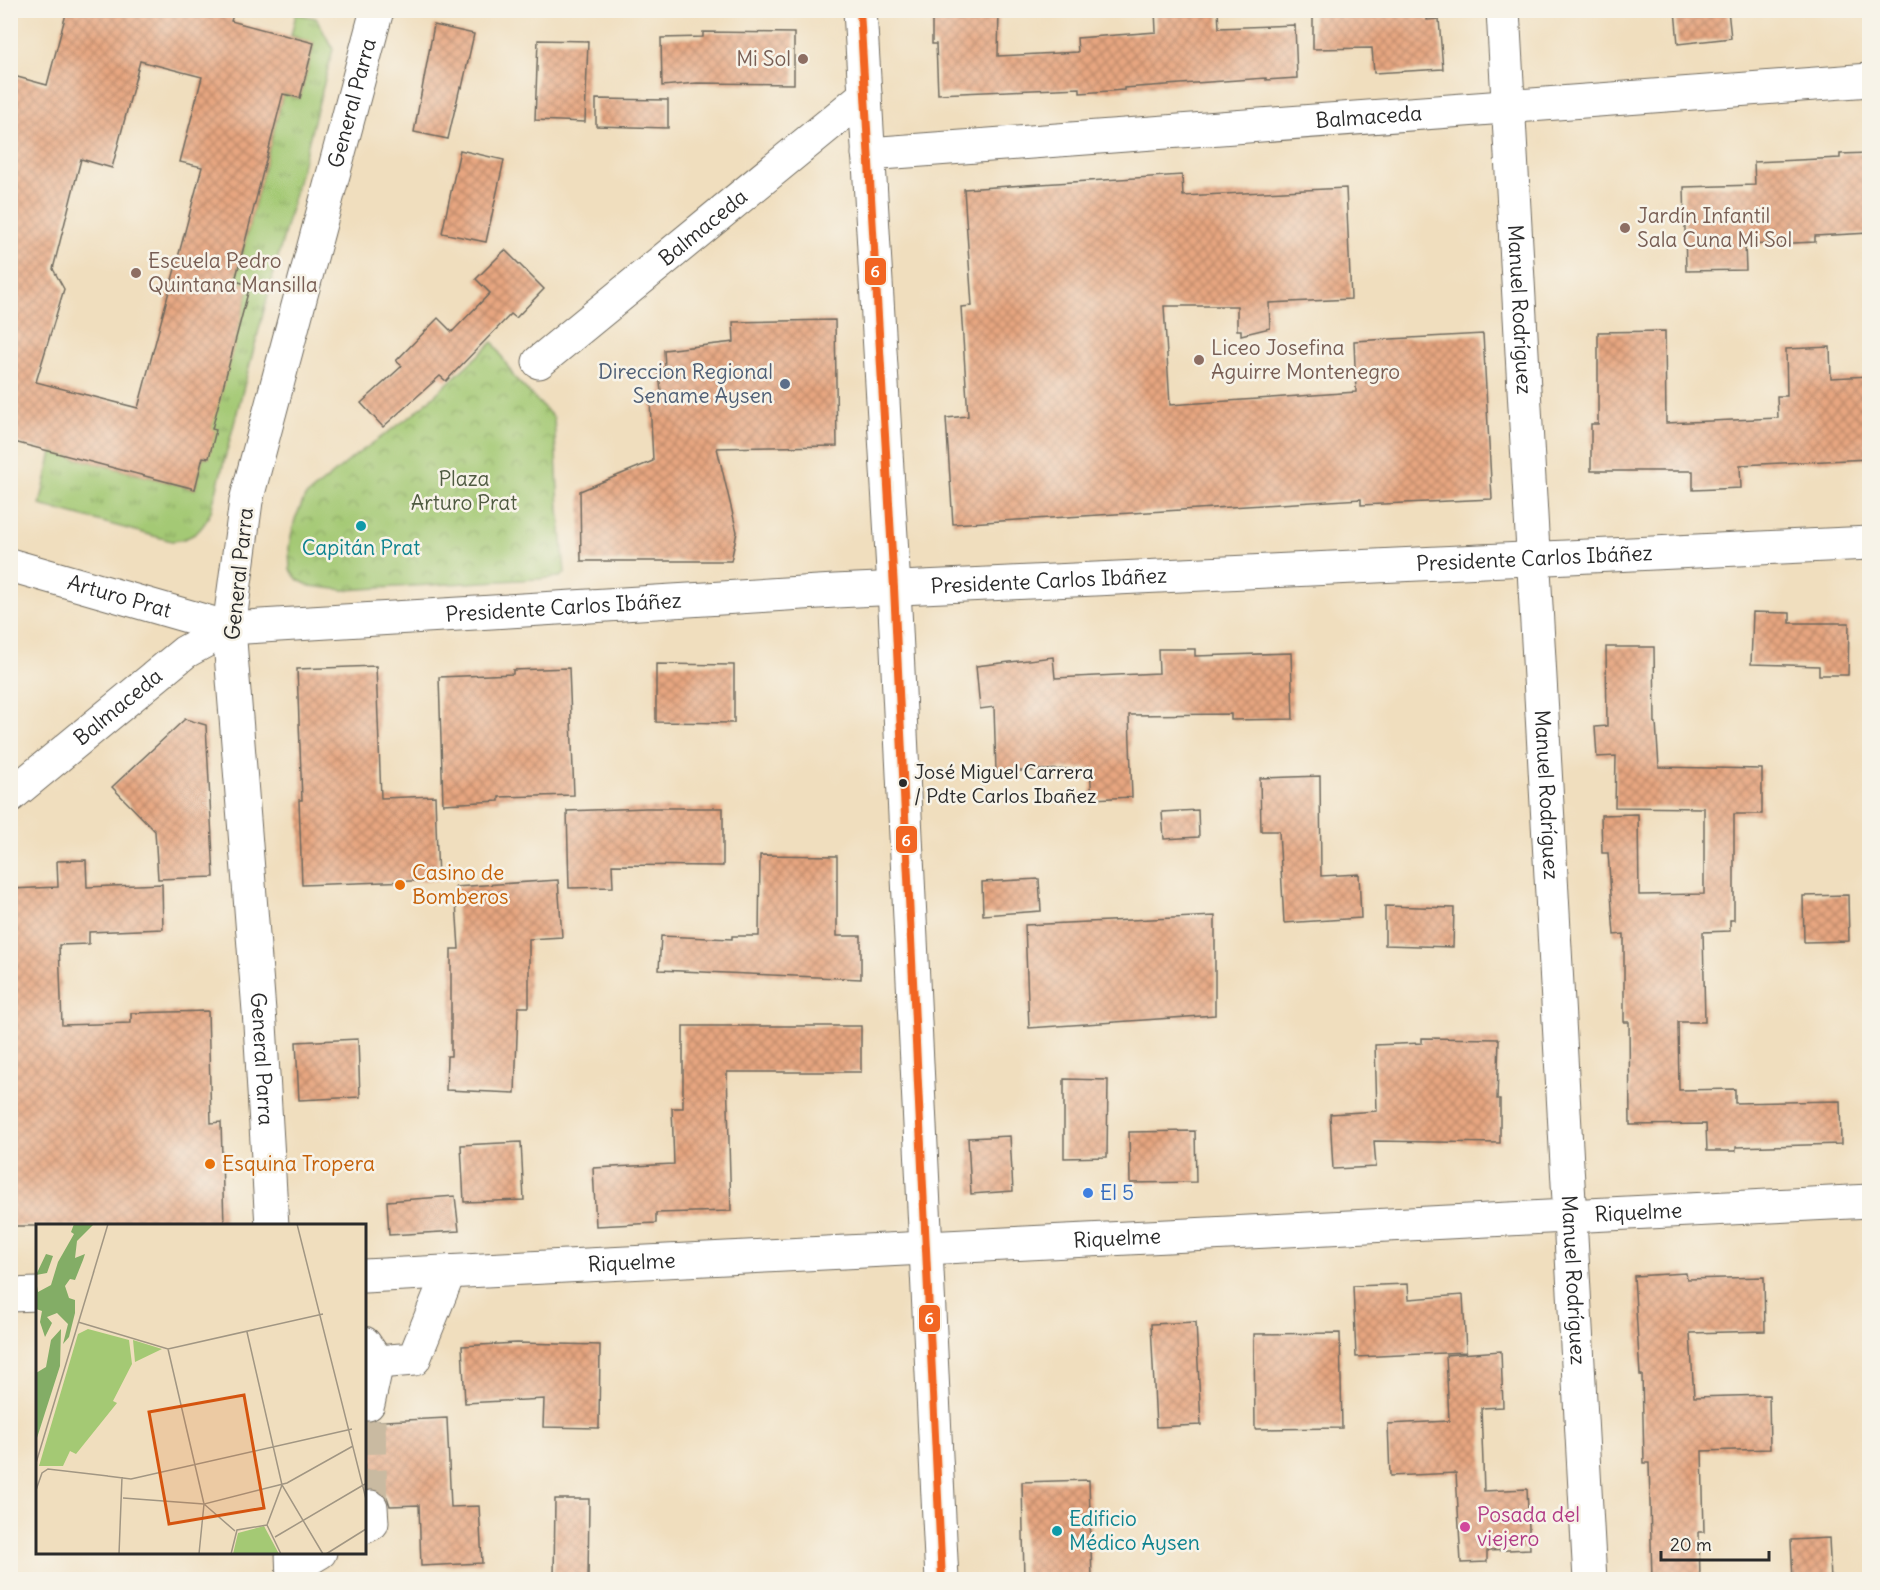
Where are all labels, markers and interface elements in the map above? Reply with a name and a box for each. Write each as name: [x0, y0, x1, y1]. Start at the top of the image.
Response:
street label: General Parra: [321, 35, 382, 171]
place label: Mi Sol: [736, 45, 791, 72]
marker: Mi Sol: [796, 52, 810, 66]
street label: Balmaceda: [1314, 99, 1423, 134]
street label: Balmaceda: [653, 183, 753, 272]
place label: Jardín Infantil Sala Cuna Mi Sol: [1637, 202, 1792, 253]
marker: Jardín Infantil Sala Cuna Mi Sol: [1618, 221, 1632, 235]
street label: Manuel Rodríguez: [1502, 224, 1538, 395]
place label: Escuela Pedro Quintana Mansilla: [148, 247, 318, 298]
line badge: 6: [864, 257, 887, 286]
text: 6: [870, 261, 880, 281]
marker: Escuela Pedro Quintana Mansilla: [129, 266, 143, 280]
place label: Liceo Josefina Aguirre Montenegro: [1211, 334, 1400, 385]
marker: Liceo Josefina Aguirre Montenegro: [1192, 353, 1206, 367]
place label: Direccion Regional Sename Aysen: [598, 358, 773, 409]
marker: Direccion Regional Sename Aysen: [778, 377, 792, 391]
park label: Plaza Arturo Prat: [411, 465, 517, 516]
street label: General Parra: [218, 506, 259, 641]
marker: Capitán Prat: [354, 519, 368, 533]
place label: Capitán Prat: [302, 534, 420, 561]
street label: Presidente Carlos Ibáñez: [1416, 539, 1653, 577]
street label: Presidente Carlos Ibáñez: [930, 562, 1168, 600]
street label: Arturo Prat: [65, 568, 175, 624]
street label: Presidente Carlos Ibáñez: [445, 586, 682, 628]
street label: Balmaceda: [68, 662, 168, 751]
street label: Manuel Rodríguez: [1529, 709, 1565, 880]
place label: José Miguel Carrera / Pdte Carlos Ibañez: [914, 759, 1097, 808]
marker: José Miguel Carrera / Pdte Carlos Ibañez: [897, 777, 909, 789]
line badge: 6: [895, 825, 918, 854]
text: 6: [901, 830, 911, 850]
place label: Casino de Bomberos: [412, 859, 509, 910]
marker: Casino de Bomberos: [393, 878, 407, 892]
street label: General Parra: [245, 991, 280, 1126]
place label: Esquina Tropera: [222, 1150, 375, 1177]
marker: Esquina Tropera: [203, 1157, 217, 1171]
place label: El 5: [1100, 1179, 1134, 1206]
marker: El 5: [1081, 1186, 1095, 1200]
street label: Manuel Rodríguez: [1556, 1194, 1592, 1366]
street label: Riquelme: [1594, 1196, 1683, 1228]
street label: Riquelme: [1073, 1222, 1161, 1254]
inset map: [36, 1224, 366, 1554]
street label: Riquelme: [587, 1247, 676, 1278]
line badge: 6: [918, 1304, 941, 1333]
text: 6: [924, 1308, 934, 1328]
place label: Posada del viejero: [1477, 1501, 1580, 1552]
place label: Edificio Médico Aysen: [1069, 1505, 1200, 1556]
marker: Posada del viejero: [1458, 1520, 1472, 1534]
marker: Edificio Médico Aysen: [1050, 1524, 1064, 1538]
scale bar: [1661, 1524, 1769, 1562]
text: 20 m: [1670, 1533, 1712, 1556]

